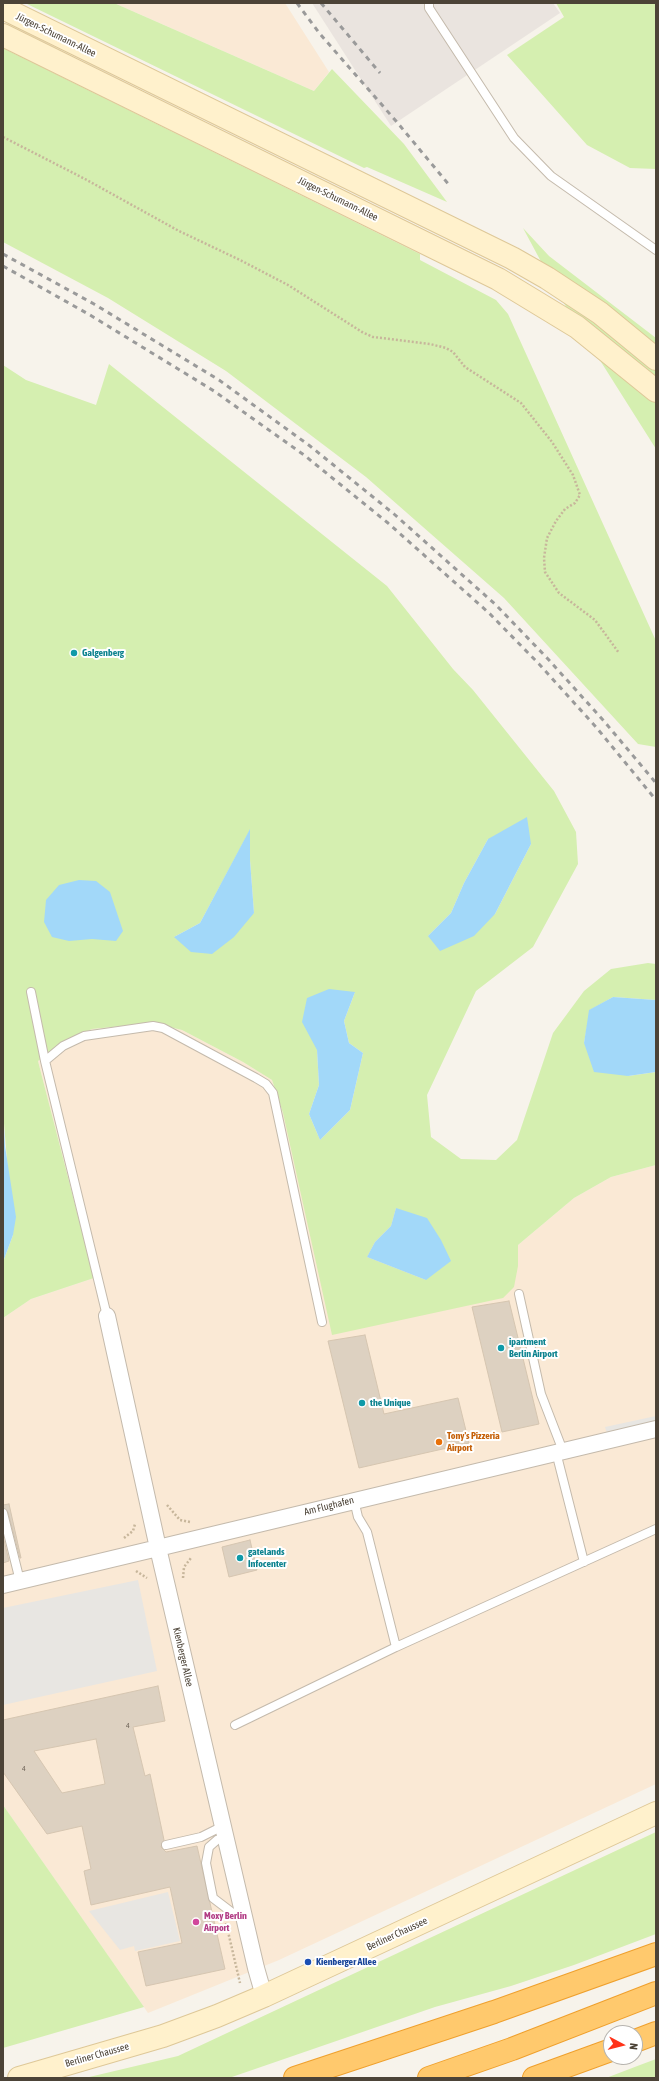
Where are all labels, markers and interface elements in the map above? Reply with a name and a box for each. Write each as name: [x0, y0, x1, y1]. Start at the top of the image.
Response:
street label: Jürgen-Schumann-Allee: [14, 10, 98, 60]
street label: Jürgen-Schumann-Allee: [296, 174, 380, 224]
place label: Galgenberg: [82, 647, 124, 659]
marker: Galgenberg: [69, 648, 79, 658]
place label: ipartment Berlin Airport: [509, 1336, 558, 1360]
marker: ipartment Berlin Airport: [496, 1343, 506, 1353]
place label: the Unique: [370, 1397, 411, 1409]
marker: the Unique: [357, 1398, 367, 1408]
place label: Tony's Pizzeria Airport: [447, 1430, 500, 1454]
marker: Tony's Pizzeria Airport: [434, 1437, 444, 1447]
street label: Am Flughafen: [303, 1494, 355, 1518]
place label: gatelands Infocenter: [248, 1546, 286, 1570]
marker: gatelands Infocenter: [235, 1553, 245, 1563]
street label: Kienberger Allee: [170, 1626, 196, 1688]
house number: 4: [126, 1720, 130, 1730]
house number: 4: [22, 1763, 26, 1773]
place label: Moxy Berlin Airport: [204, 1910, 247, 1934]
street label: Berliner Chaussee: [365, 1915, 429, 1953]
marker: Moxy Berlin Airport: [191, 1917, 201, 1927]
place label: Kienberger Allee: [316, 1956, 377, 1968]
marker: Kienberger Allee: [303, 1957, 313, 1967]
north arrow: [603, 2025, 643, 2065]
street label: Berliner Chaussee: [64, 2040, 130, 2070]
text: N: [628, 2042, 640, 2050]

